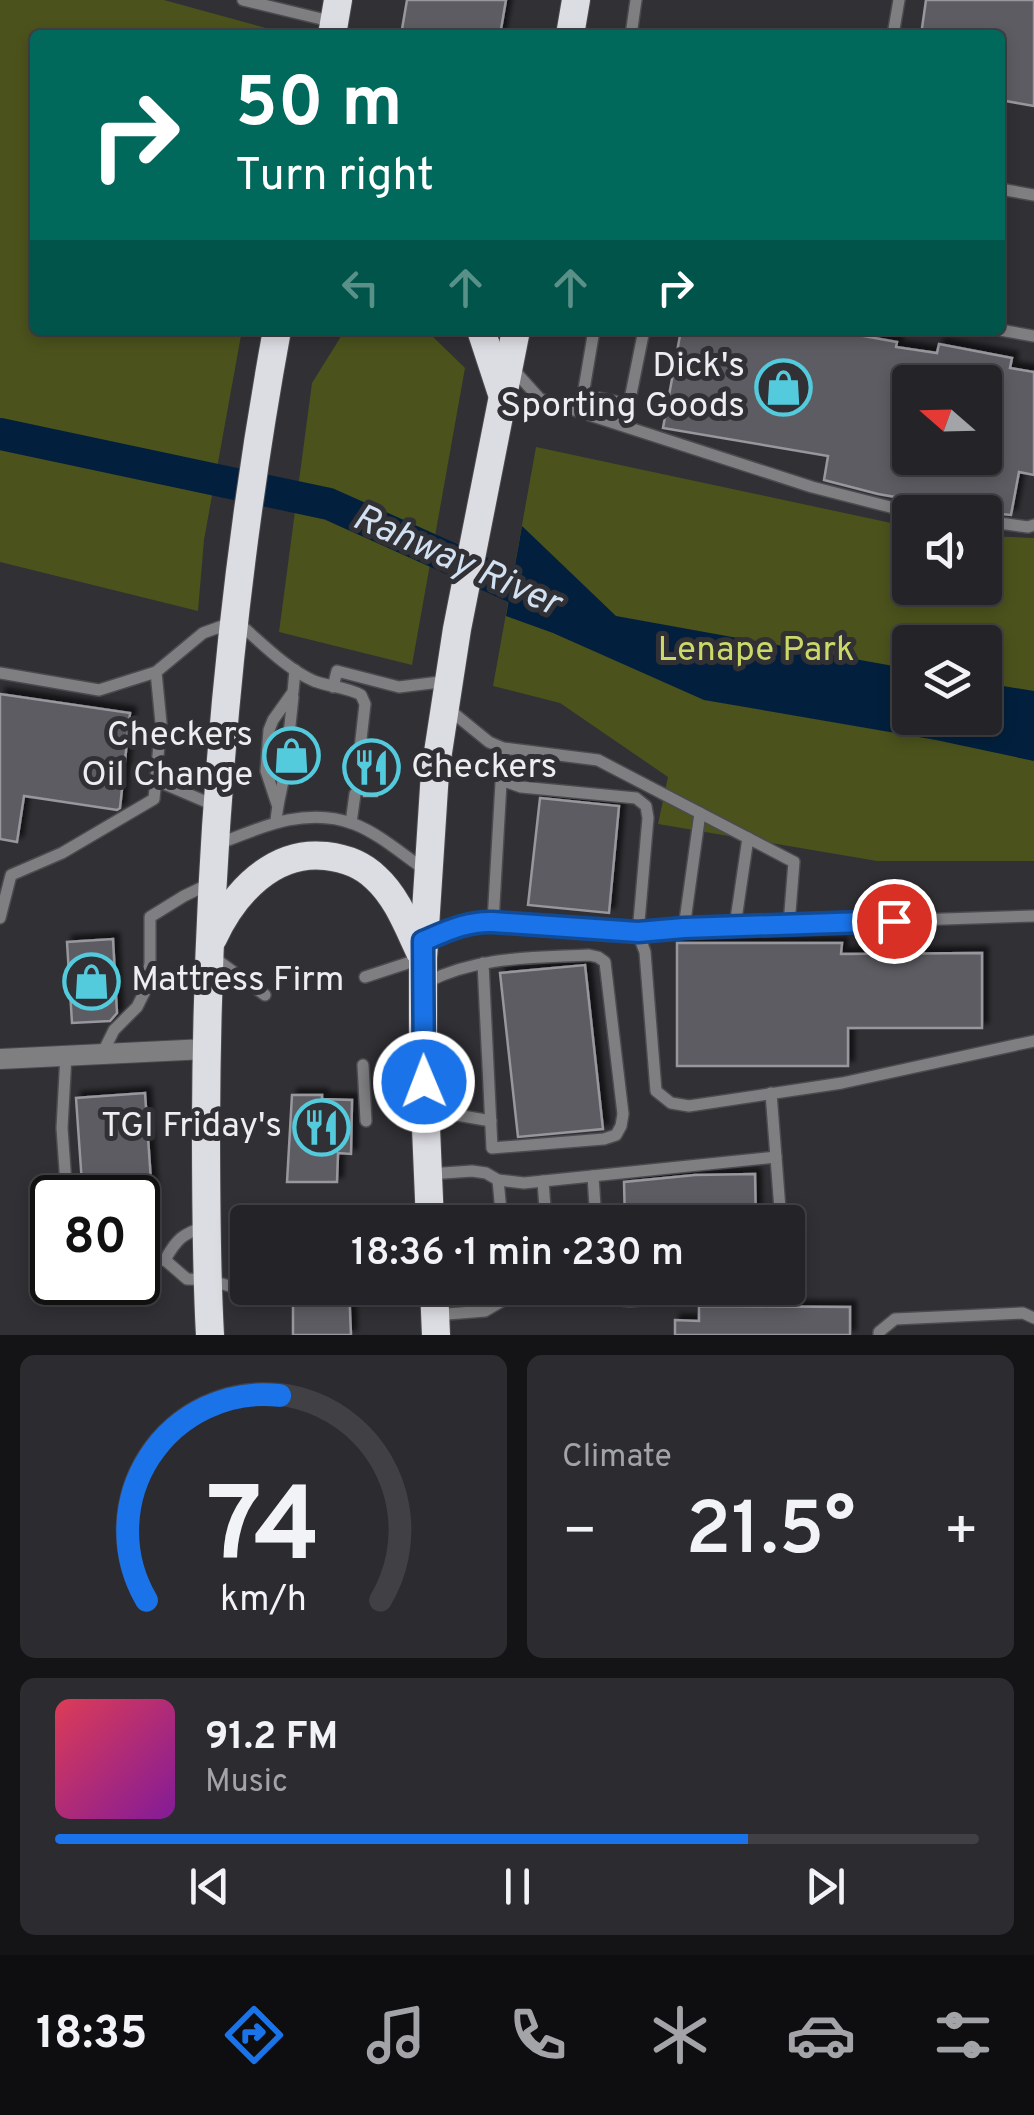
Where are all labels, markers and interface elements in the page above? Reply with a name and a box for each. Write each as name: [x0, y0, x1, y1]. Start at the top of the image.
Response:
text: 50 m: [235, 62, 402, 151]
icon: right: [70, 70, 200, 200]
text: Turn right: [235, 149, 434, 206]
icon: left: [333, 260, 388, 315]
icon: ahead: [438, 260, 493, 315]
icon: ahead: [543, 260, 598, 315]
icon: right: [648, 260, 703, 315]
place label: Dick's Sporting Goods: [500, 345, 745, 429]
shop icon: Dick's Sporting Goods: [754, 357, 814, 417]
north arrow: [892, 365, 1002, 475]
map controls: [892, 365, 1002, 735]
water label: Rahway River: [344, 494, 570, 631]
button: sound: [892, 495, 1002, 605]
button: layers: [892, 625, 1002, 735]
park label: Lenape Park: [657, 629, 855, 673]
place label: Checkers Oil Change: [81, 714, 253, 798]
shop icon: Checkers Oil Change: [262, 726, 322, 786]
restaurant icon: Checkers: [342, 738, 402, 798]
place label: Checkers: [411, 746, 557, 790]
pin: [852, 879, 937, 964]
icon: arrive: [867, 894, 922, 949]
shop icon: Mattress Firm: [62, 951, 122, 1011]
place label: Mattress Firm: [131, 959, 344, 1003]
position arrow: [372, 1030, 476, 1134]
restaurant icon: TGI Friday's: [291, 1097, 351, 1157]
place label: TGI Friday's: [101, 1105, 282, 1149]
speed limit sign: 80: [30, 1175, 160, 1305]
text: 18:36 · 1 min · 230 m: [351, 1230, 684, 1279]
text: Climate: [562, 1438, 672, 1478]
text: 74: [206, 1466, 321, 1598]
text: 21.5°: [685, 1486, 856, 1581]
text: −: [562, 1499, 597, 1569]
text: +: [944, 1499, 979, 1569]
text: km/h: [220, 1578, 307, 1624]
text: 91.2 FM: [205, 1714, 338, 1763]
text: Music: [205, 1763, 288, 1803]
icon: previous: [182, 1859, 237, 1914]
icon: pause: [490, 1859, 545, 1914]
icon: next: [798, 1859, 853, 1914]
icon: directions: [219, 2000, 289, 2070]
icon: music: [361, 2000, 431, 2070]
icon: phone: [503, 2000, 573, 2070]
icon: climate: [645, 2000, 715, 2070]
icon: car: [786, 2000, 856, 2070]
icon: filters: [928, 2000, 998, 2070]
text: 18:35: [36, 2007, 148, 2064]

